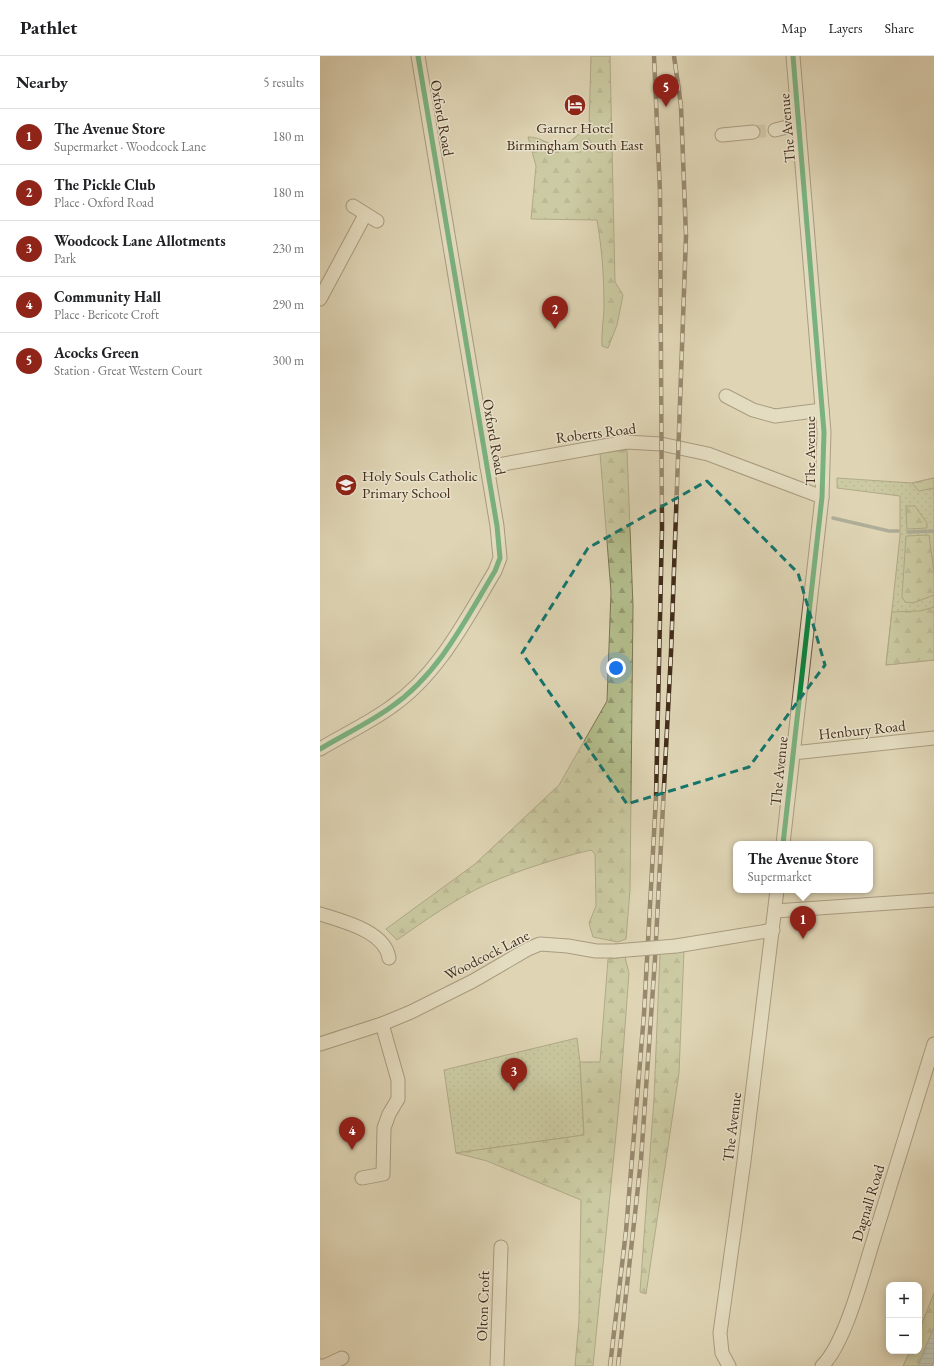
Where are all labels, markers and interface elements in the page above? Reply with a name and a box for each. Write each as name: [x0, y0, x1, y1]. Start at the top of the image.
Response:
text: Pathlet: [20, 15, 77, 40]
text: Map: [781, 19, 806, 37]
text: Layers: [828, 19, 863, 37]
text: Share: [885, 19, 914, 37]
text: Nearby: [16, 71, 68, 93]
text: 5 results: [263, 74, 304, 91]
pin: 5: [653, 74, 679, 107]
street label: Oxford Road: [426, 78, 459, 158]
hotel icon: Garner Hotel Birmingham South East: [562, 92, 588, 118]
street label: The Avenue: [774, 92, 799, 164]
place label: Garner Hotel Birmingham South East: [506, 118, 644, 154]
text: The Avenue Store: [54, 119, 165, 138]
text: 1: [26, 128, 32, 145]
text: 180 m: [273, 128, 304, 145]
text: Supermarket · Woodcock Lane: [54, 138, 206, 155]
text: The Pickle Club: [54, 175, 155, 194]
text: 2: [26, 184, 32, 201]
text: 180 m: [273, 184, 304, 201]
text: Place · Oxford Road: [54, 194, 154, 211]
text: Woodcock Lane Allotments: [54, 231, 226, 250]
text: 3: [26, 240, 32, 257]
text: 230 m: [273, 240, 304, 257]
text: Park: [54, 250, 76, 267]
text: Community Hall: [54, 287, 161, 306]
text: 4: [26, 296, 32, 313]
text: 290 m: [273, 296, 304, 313]
pin: 2: [542, 296, 568, 329]
text: Place · Bericote Croft: [54, 306, 159, 323]
text: Acocks Green: [54, 343, 139, 362]
text: 5: [26, 352, 32, 369]
text: 300 m: [273, 352, 304, 369]
text: Station · Great Western Court: [54, 362, 202, 379]
street label: Oxford Road: [478, 397, 511, 477]
street label: The Avenue: [800, 416, 819, 486]
street label: Roberts Road: [555, 418, 638, 447]
place label: Holy Souls Catholic Primary School: [362, 466, 478, 502]
school or university icon: Holy Souls Catholic Primary School: [333, 472, 359, 498]
your location: [606, 658, 626, 678]
street label: Henbury Road: [817, 715, 907, 744]
street label: The Avenue: [765, 735, 792, 807]
popup: [733, 841, 873, 893]
text: The Avenue Store: [748, 849, 858, 868]
text: Supermarket: [748, 868, 811, 885]
pin: 1: [790, 906, 816, 939]
street label: Woodcock Lane: [441, 925, 532, 984]
pin: 3: [501, 1058, 527, 1091]
street label: The Avenue: [718, 1091, 745, 1163]
pin: 4: [339, 1117, 365, 1150]
street label: Dagnall Road: [847, 1162, 888, 1244]
street label: Olton Croft: [472, 1270, 493, 1342]
map controls: [886, 1282, 922, 1354]
button: +: [886, 1282, 922, 1318]
button: −: [886, 1318, 922, 1354]

